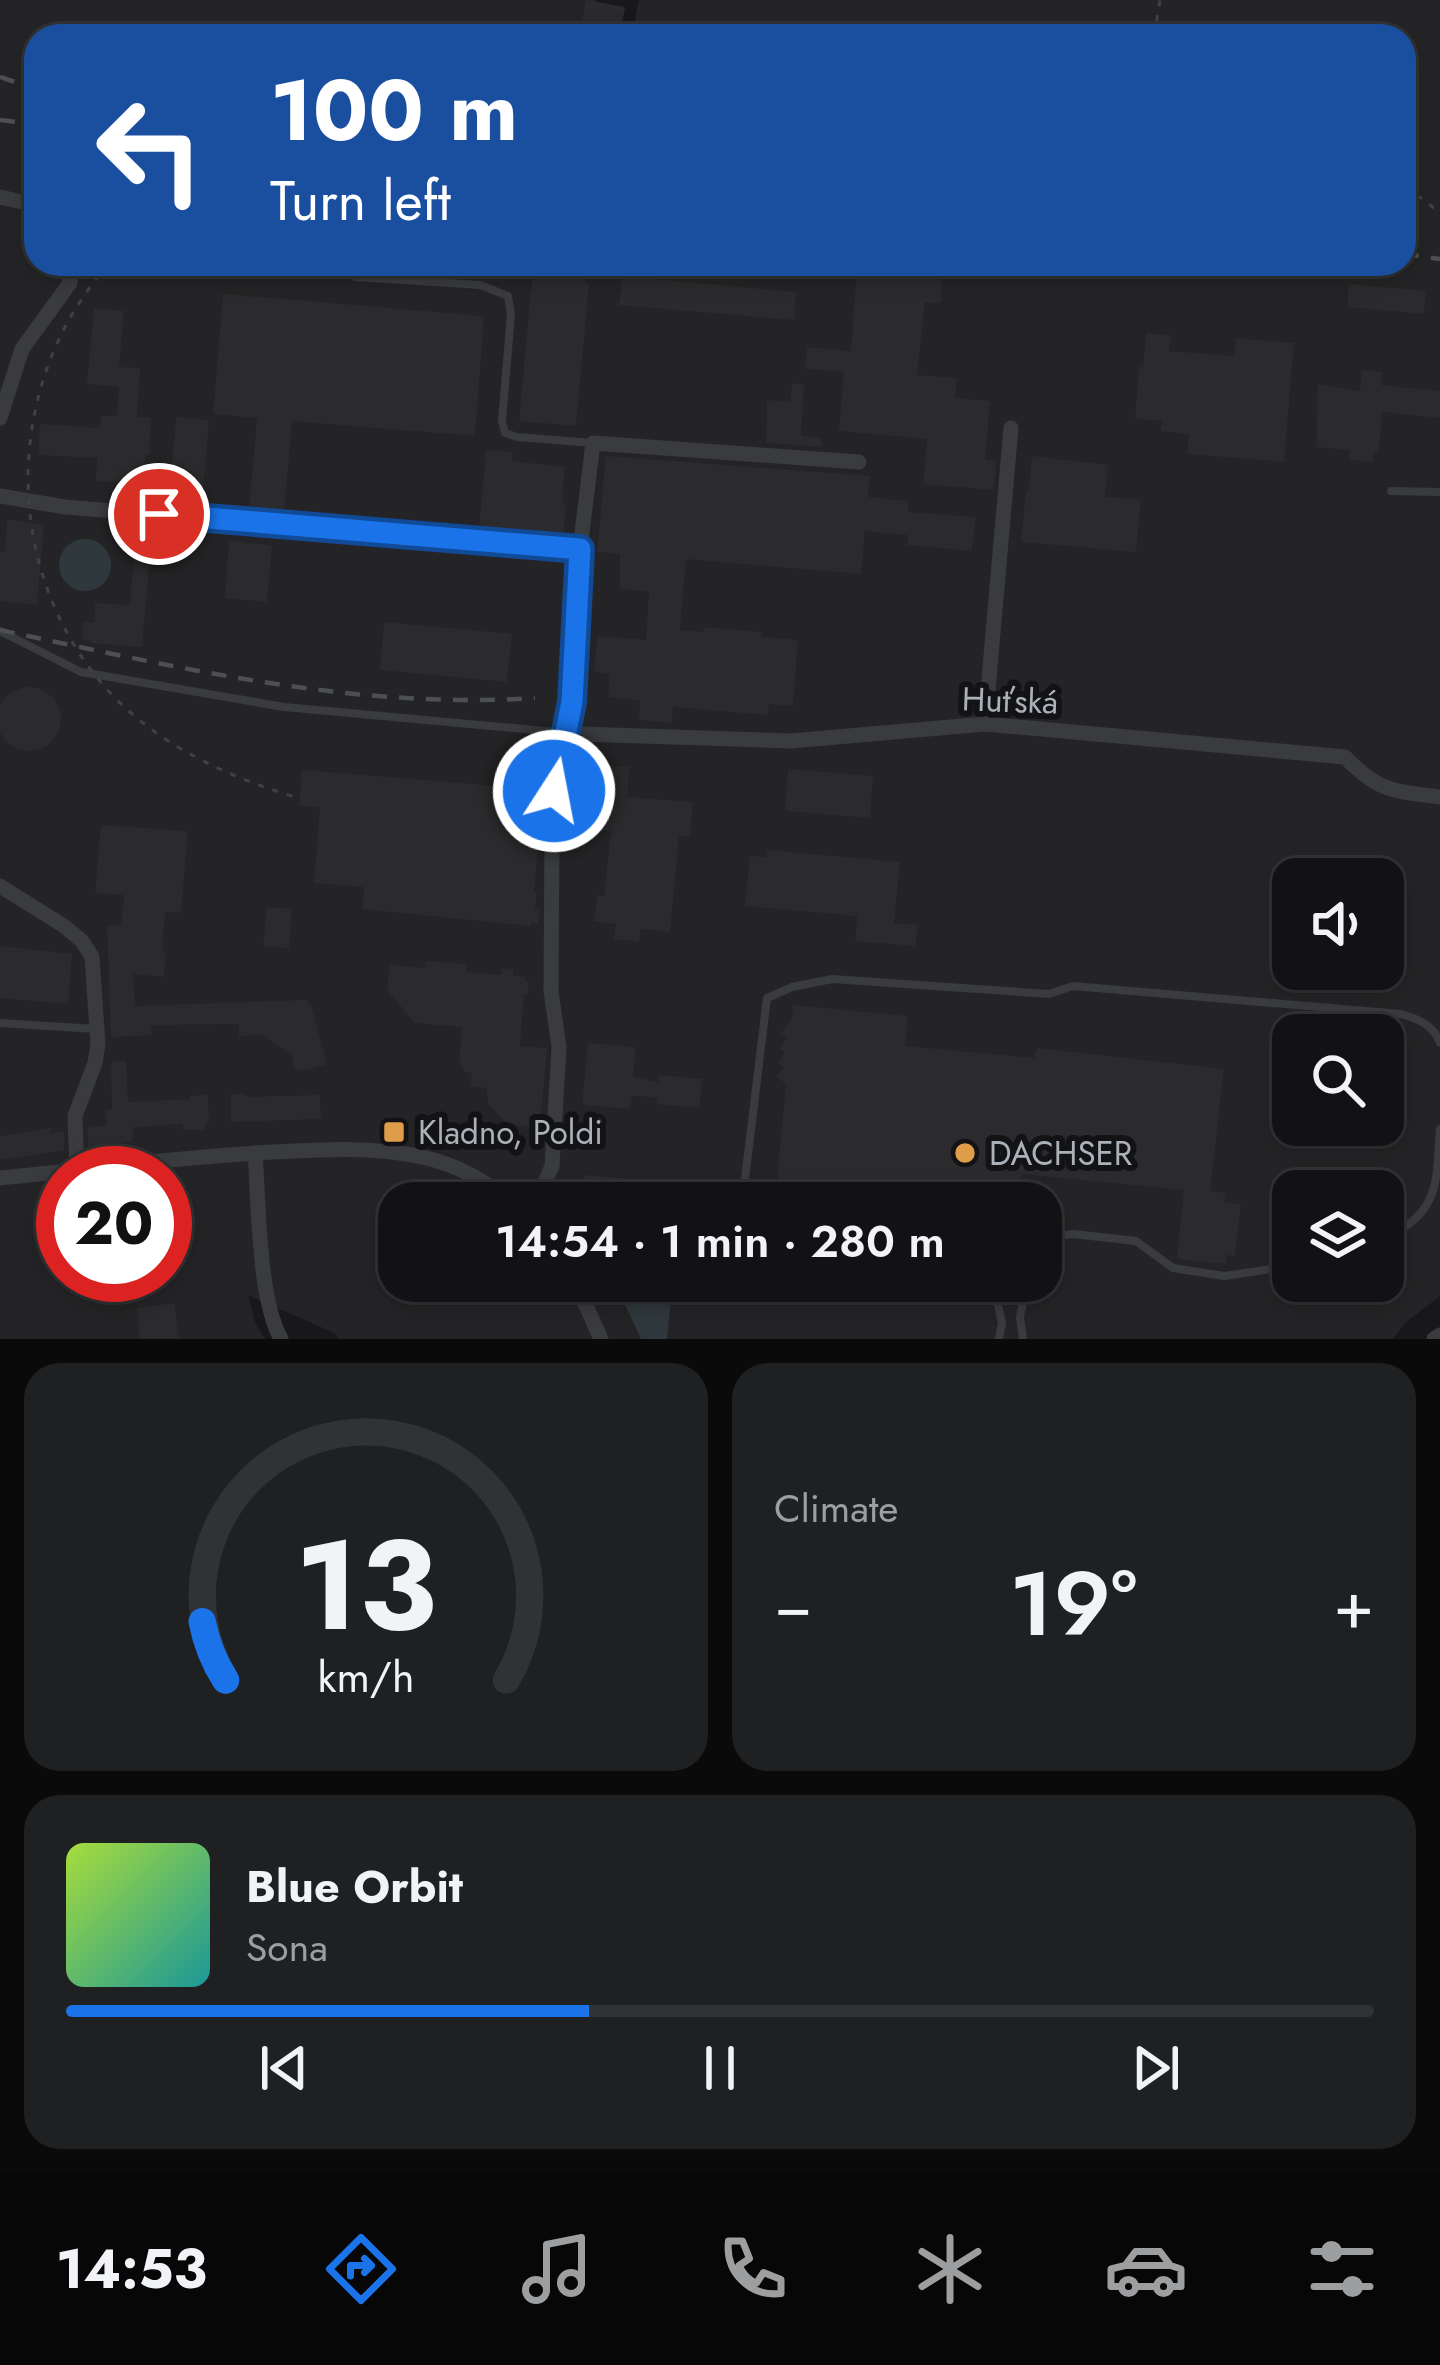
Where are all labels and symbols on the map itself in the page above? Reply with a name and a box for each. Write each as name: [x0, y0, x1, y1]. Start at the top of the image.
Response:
pin: [108, 463, 210, 565]
street label: Huťská: [961, 675, 1059, 726]
position arrow: [491, 728, 617, 854]
place label: Kladno, Poldi: [418, 1109, 603, 1156]
marker: Kladno, Poldi: [381, 1119, 407, 1145]
place label: DACHSER: [989, 1130, 1133, 1177]
marker: DACHSER: [952, 1140, 978, 1166]
speed limit sign: 20: [36, 1146, 192, 1302]

